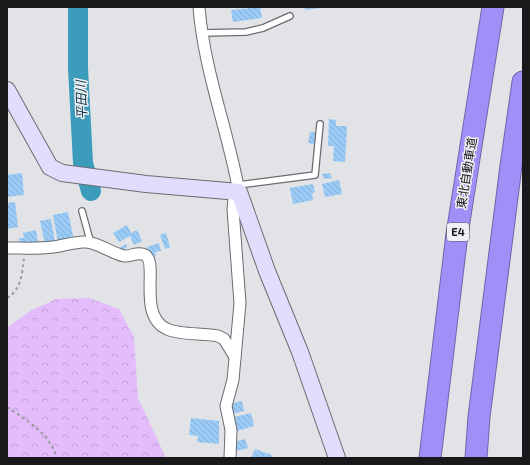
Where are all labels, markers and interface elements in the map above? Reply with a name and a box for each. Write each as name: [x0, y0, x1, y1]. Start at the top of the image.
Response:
water label: 平田川: [72, 78, 90, 120]
street label: 東北自動車道: [453, 136, 479, 210]
road number: E4: [447, 223, 469, 241]

